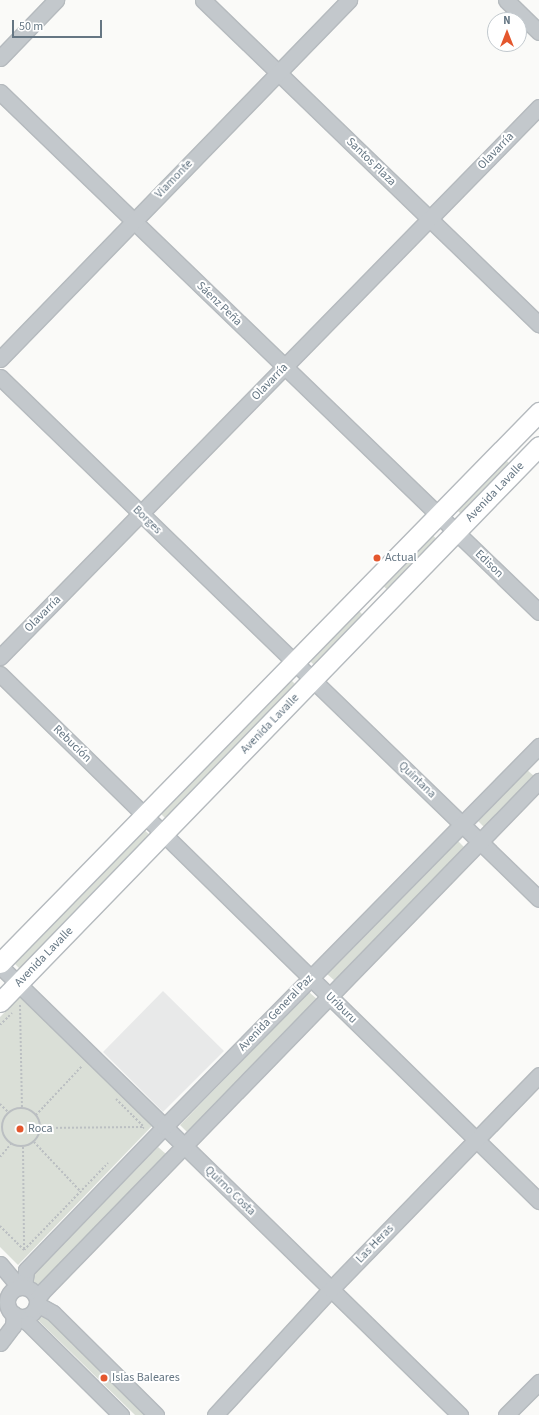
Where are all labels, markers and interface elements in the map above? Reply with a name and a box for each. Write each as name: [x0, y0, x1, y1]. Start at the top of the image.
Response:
scale bar: [14, 12, 104, 38]
north arrow: [487, 12, 527, 52]
text: N: [503, 13, 511, 28]
text: 50 m: [19, 18, 43, 35]
street label: Olavarría: [475, 130, 517, 172]
street label: Santos Plaza: [343, 135, 399, 189]
street label: Viamonte: [152, 157, 196, 201]
street label: Sáenz Peña: [193, 279, 245, 329]
street label: Olavarría: [249, 361, 291, 403]
street label: Avenida Lavalle: [463, 459, 527, 525]
street label: Borges: [130, 503, 164, 537]
street label: Edison: [472, 547, 506, 581]
place label: Actual: [385, 551, 417, 565]
marker: Actual: [372, 553, 382, 563]
street label: Olavarría: [22, 593, 64, 635]
street label: Avenida Lavalle: [238, 691, 302, 757]
street label: Rebución: [50, 722, 94, 766]
street label: Quintana: [395, 759, 439, 801]
street label: Avenida Lavalle: [12, 924, 76, 990]
street label: Avenida General Paz: [236, 972, 316, 1054]
street label: Uriburu: [322, 989, 360, 1027]
place label: Roca: [28, 1122, 53, 1136]
marker: Roca: [15, 1124, 25, 1134]
street label: Quirno Costa: [202, 1163, 258, 1219]
street label: Las Heras: [353, 1222, 397, 1266]
place label: Islas Baleares: [112, 1371, 180, 1385]
marker: Islas Baleares: [99, 1373, 109, 1383]

